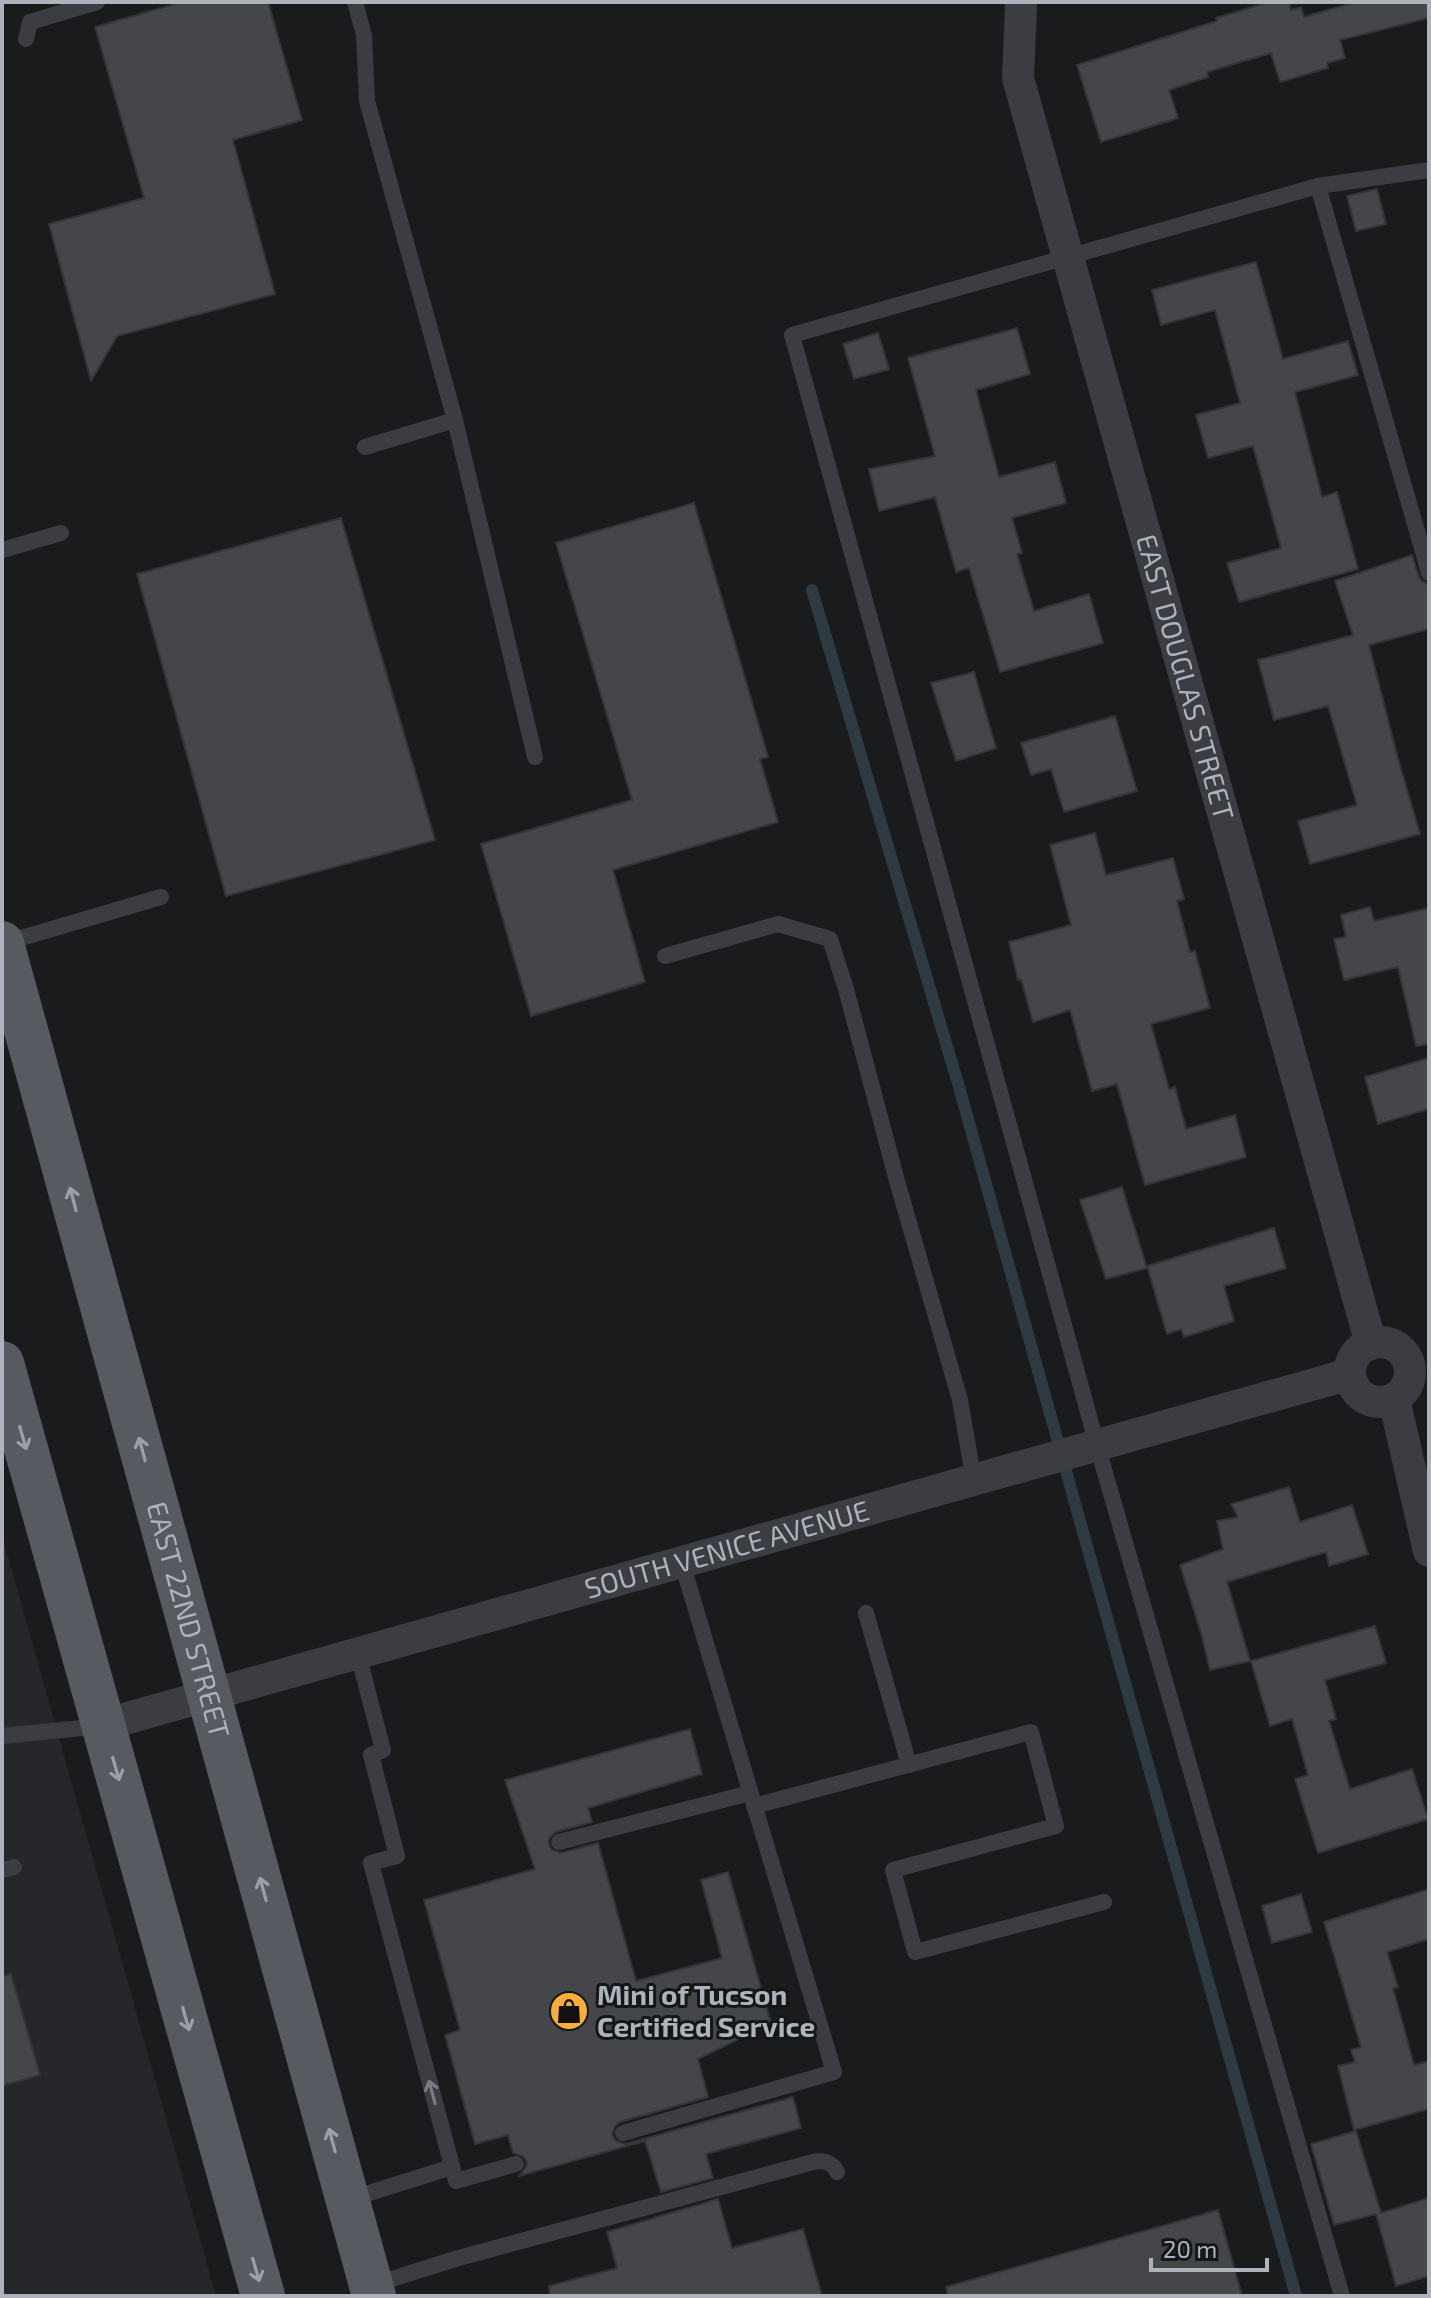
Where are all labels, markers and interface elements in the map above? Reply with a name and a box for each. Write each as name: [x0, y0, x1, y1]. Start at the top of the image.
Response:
street label: EAST DOUGLAS STREET: [1130, 530, 1242, 823]
one-way arrow: [65, 1186, 80, 1212]
one-way arrow: [16, 1424, 31, 1450]
one-way arrow: [134, 1437, 149, 1463]
street label: SOUTH VENICE AVENUE: [580, 1492, 873, 1605]
street label: EAST 22ND STREET: [140, 1498, 238, 1742]
one-way arrow: [109, 1756, 124, 1782]
one-way arrow: [255, 1876, 270, 1902]
place label: Mini of Tucson Certified Service: [597, 1977, 815, 2043]
shop icon: Mini of Tucson Certified Service: [548, 1990, 590, 2032]
one-way arrow: [179, 2006, 194, 2032]
one-way arrow: [423, 2080, 438, 2106]
one-way arrow: [324, 2127, 339, 2153]
scale bar: [1151, 2222, 1267, 2272]
text: 20 m: [1163, 2234, 1217, 2263]
one-way arrow: [249, 2256, 264, 2282]

